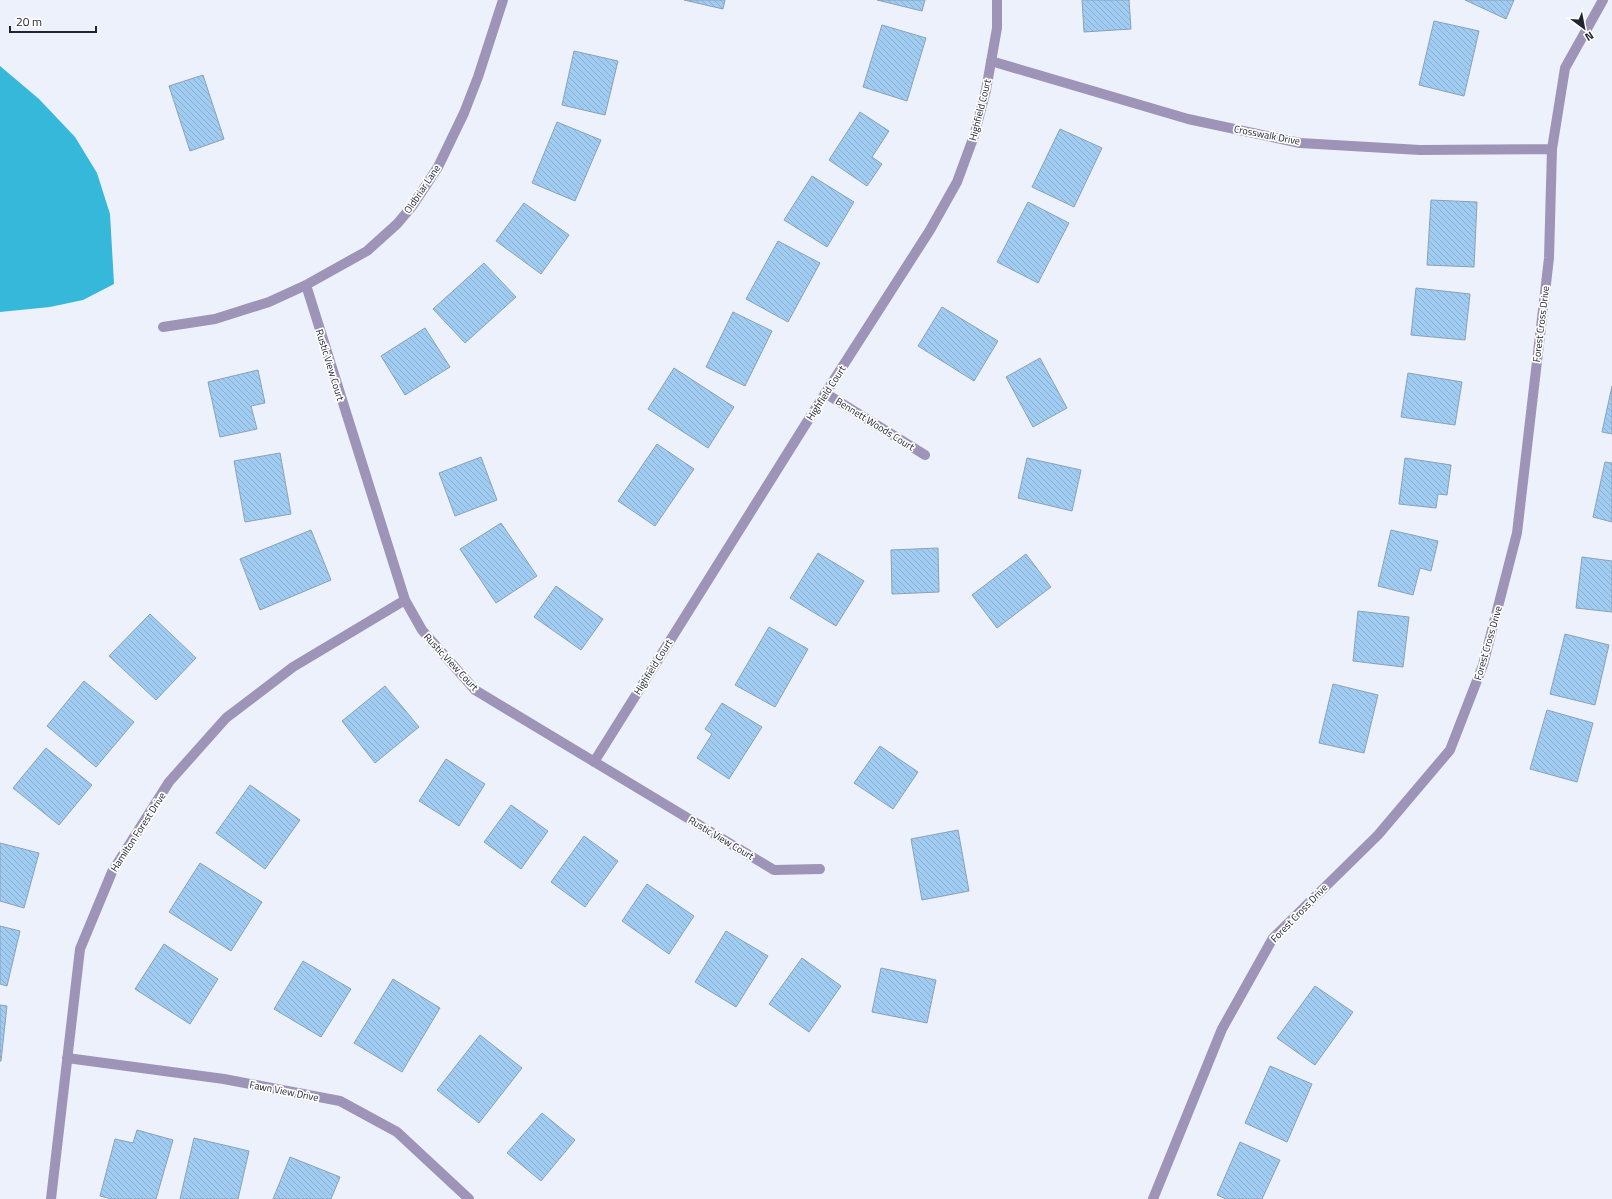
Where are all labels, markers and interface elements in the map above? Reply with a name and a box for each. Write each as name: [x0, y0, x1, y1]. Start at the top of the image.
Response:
scale bar: [10, 8, 96, 34]
north arrow: [1564, 8, 1604, 48]
text: 20 m: [16, 12, 42, 31]
text: N: [1582, 28, 1597, 45]
street label: Highfield Court: [965, 77, 995, 142]
street label: Crosswalk Drive: [1233, 121, 1301, 149]
street label: Oldbriar Lane: [400, 162, 444, 216]
street label: Forest Cross Drive: [1529, 285, 1553, 363]
street label: Rustic View Court: [312, 327, 348, 403]
street label: Highfield Court: [803, 362, 850, 423]
street label: Bennett Woods Court: [833, 394, 918, 455]
street label: Forest Cross Drive: [1470, 604, 1506, 682]
street label: Rustic View Court: [420, 630, 482, 695]
street label: Highfield Court: [630, 636, 676, 698]
street label: Hamilton Forest Drive: [107, 789, 169, 875]
street label: Rustic View Court: [685, 812, 757, 864]
street label: Forest Cross Drive: [1267, 880, 1331, 946]
street label: Fawn View Drive: [248, 1077, 320, 1105]

